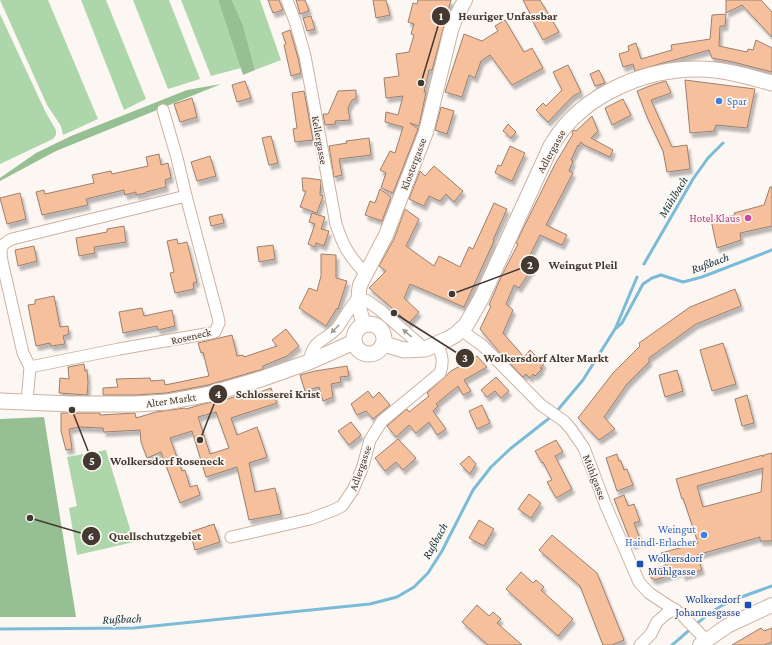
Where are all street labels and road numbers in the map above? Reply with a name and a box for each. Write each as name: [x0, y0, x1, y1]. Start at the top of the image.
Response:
street label: Kellergasse: [309, 115, 330, 166]
street label: Adlergasse: [534, 127, 569, 175]
street label: Klostergasse: [398, 136, 429, 192]
street label: Roseneck: [170, 325, 213, 346]
street label: Alter Markt: [145, 390, 197, 409]
street label: Adlergasse: [347, 444, 374, 493]
street label: Mühlgasse: [580, 453, 609, 502]

